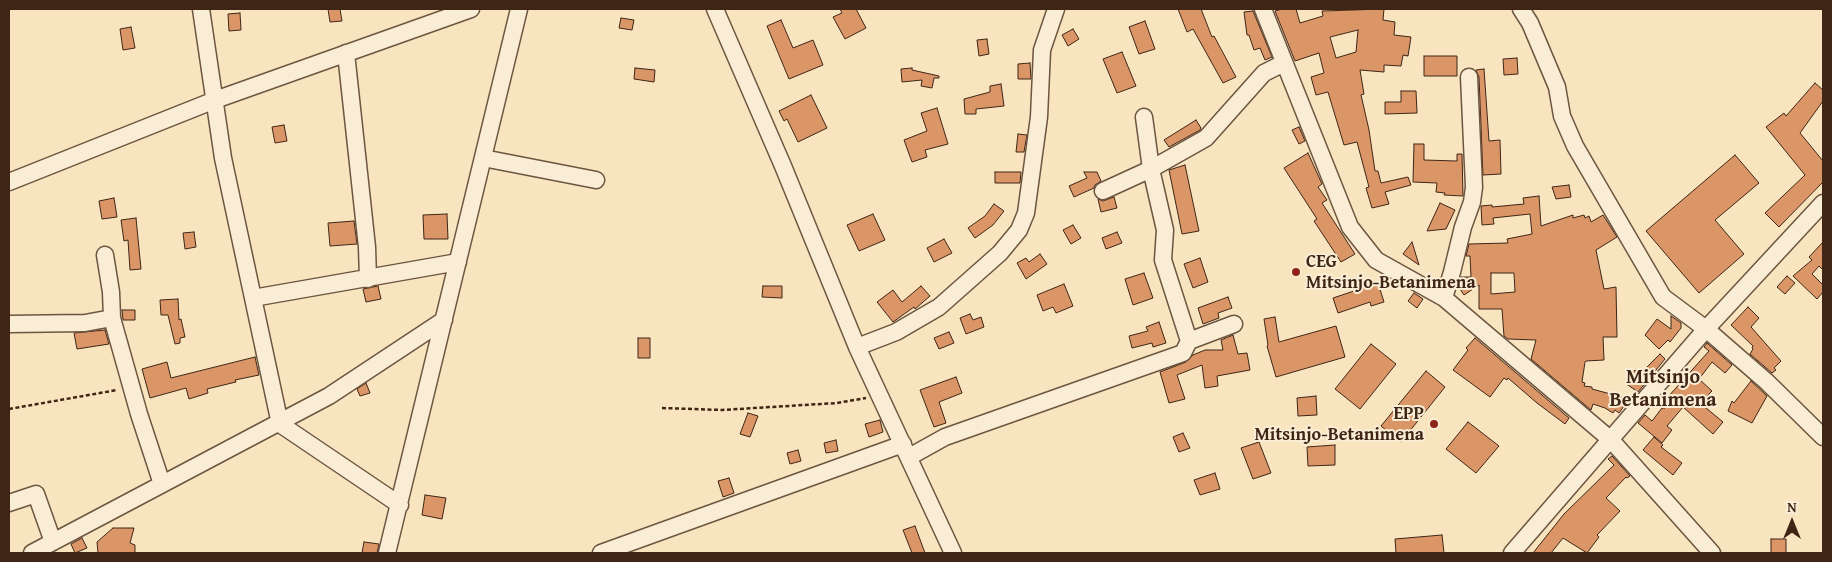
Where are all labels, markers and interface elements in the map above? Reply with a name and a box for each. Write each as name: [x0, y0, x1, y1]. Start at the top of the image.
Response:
place label: CEG Mitsinjo-Betanimena: [1306, 251, 1476, 294]
marker: CEG Mitsinjo-Betanimena: [1290, 266, 1302, 278]
district label: Mitsinjo Betanimena: [1609, 366, 1717, 413]
place label: EPP Mitsinjo-Betanimena: [1254, 403, 1424, 446]
marker: EPP Mitsinjo-Betanimena: [1428, 418, 1440, 430]
north arrow: [1767, 497, 1817, 547]
text: N: [1787, 497, 1797, 517]

